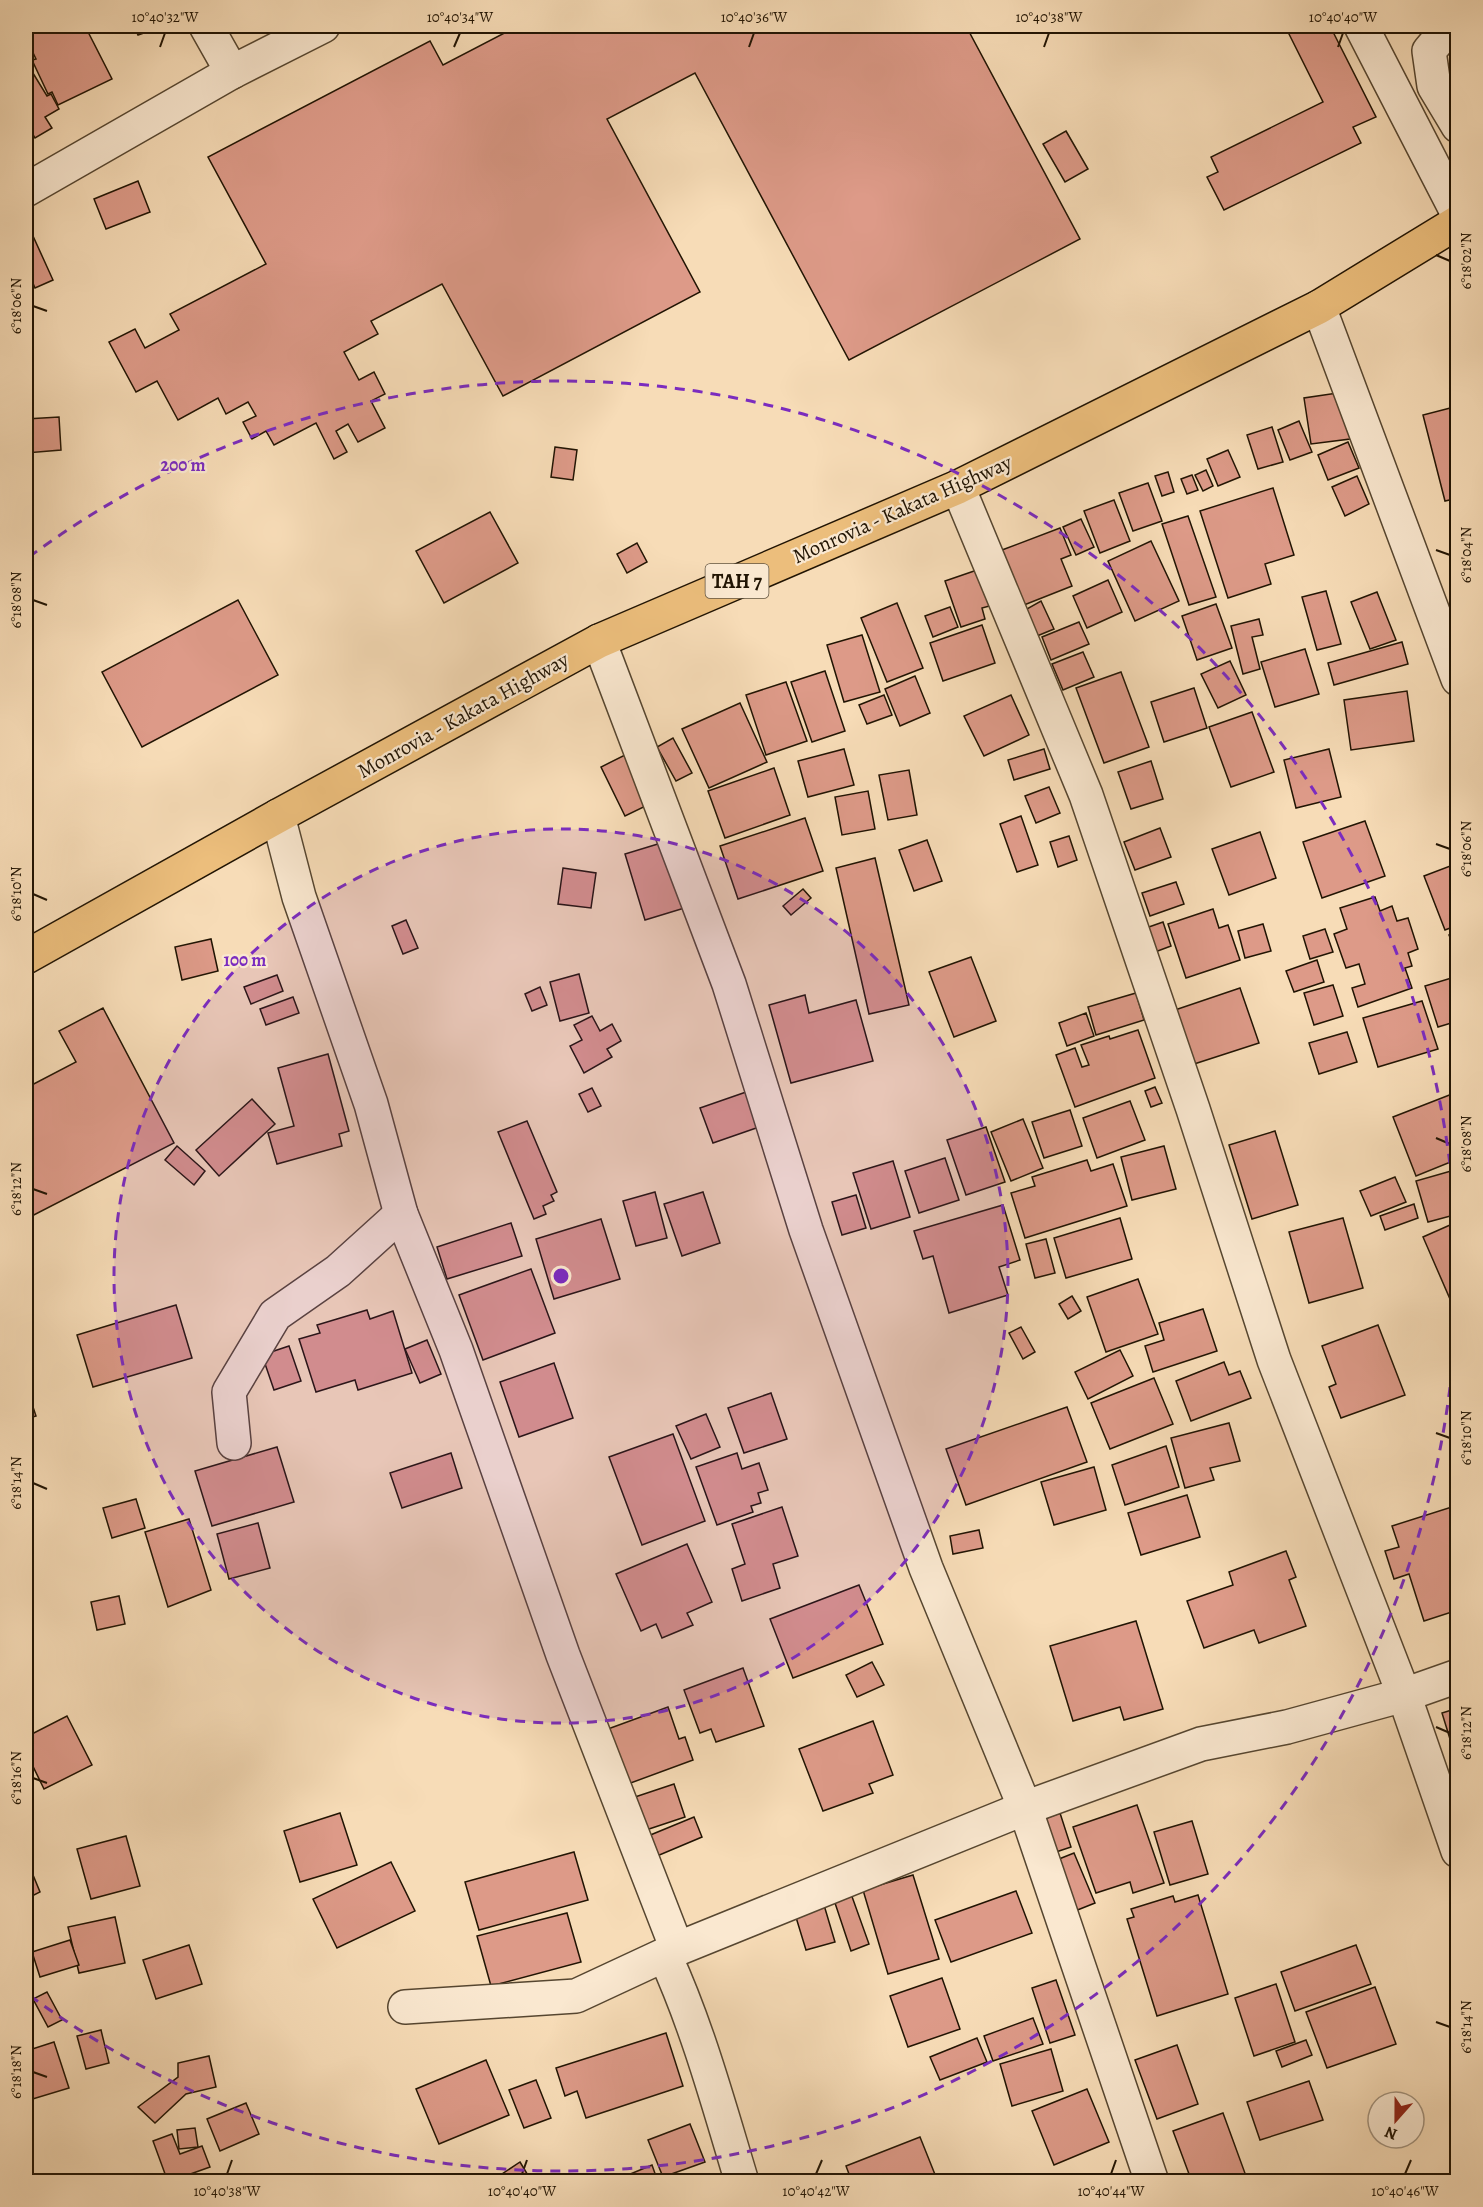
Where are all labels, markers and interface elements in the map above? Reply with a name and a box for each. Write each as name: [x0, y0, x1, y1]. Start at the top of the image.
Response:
text: 10°40'32"W: [132, 7, 198, 27]
text: 10°40'34"W: [427, 7, 493, 27]
text: 10°40'36"W: [721, 7, 787, 27]
text: 10°40'38"W: [1015, 7, 1083, 27]
text: 10°40'40"W: [1309, 7, 1377, 27]
text: 6°18'02"N: [1456, 232, 1476, 289]
text: 6°18'06"N: [6, 277, 26, 334]
street label: Monrovia - Kakata Highway: [788, 448, 1017, 570]
text: 200 m: [160, 453, 206, 477]
text: 6°18'04"N: [1456, 527, 1476, 583]
road number: TAH 7: [706, 564, 768, 598]
text: 6°18'08"N: [6, 571, 26, 629]
street label: Monrovia - Kakata Highway: [352, 645, 574, 785]
text: 6°18'06"N: [1456, 820, 1476, 877]
text: 6°18'10"N: [6, 866, 26, 921]
text: 100 m: [224, 948, 266, 972]
text: 6°18'08"N: [1456, 1115, 1476, 1173]
text: 6°18'12"N: [6, 1162, 26, 1216]
centre of rings: [551, 1266, 571, 1286]
text: 6°18'10"N: [1456, 1410, 1476, 1465]
text: 6°18'14"N: [6, 1456, 26, 1510]
text: 6°18'12"N: [1456, 1706, 1476, 1760]
text: 6°18'16"N: [6, 1751, 26, 1805]
text: 6°18'14"N: [1456, 2000, 1476, 2054]
text: 6°18'18"N: [6, 2045, 26, 2099]
north arrow: [1366, 2090, 1426, 2150]
text: N: [1381, 2121, 1400, 2145]
text: 10°40'38"W: [193, 2181, 261, 2201]
text: 10°40'40"W: [488, 2181, 556, 2201]
text: 10°40'42"W: [782, 2181, 850, 2201]
text: 10°40'44"W: [1077, 2181, 1145, 2201]
text: 10°40'46"W: [1371, 2181, 1439, 2201]

